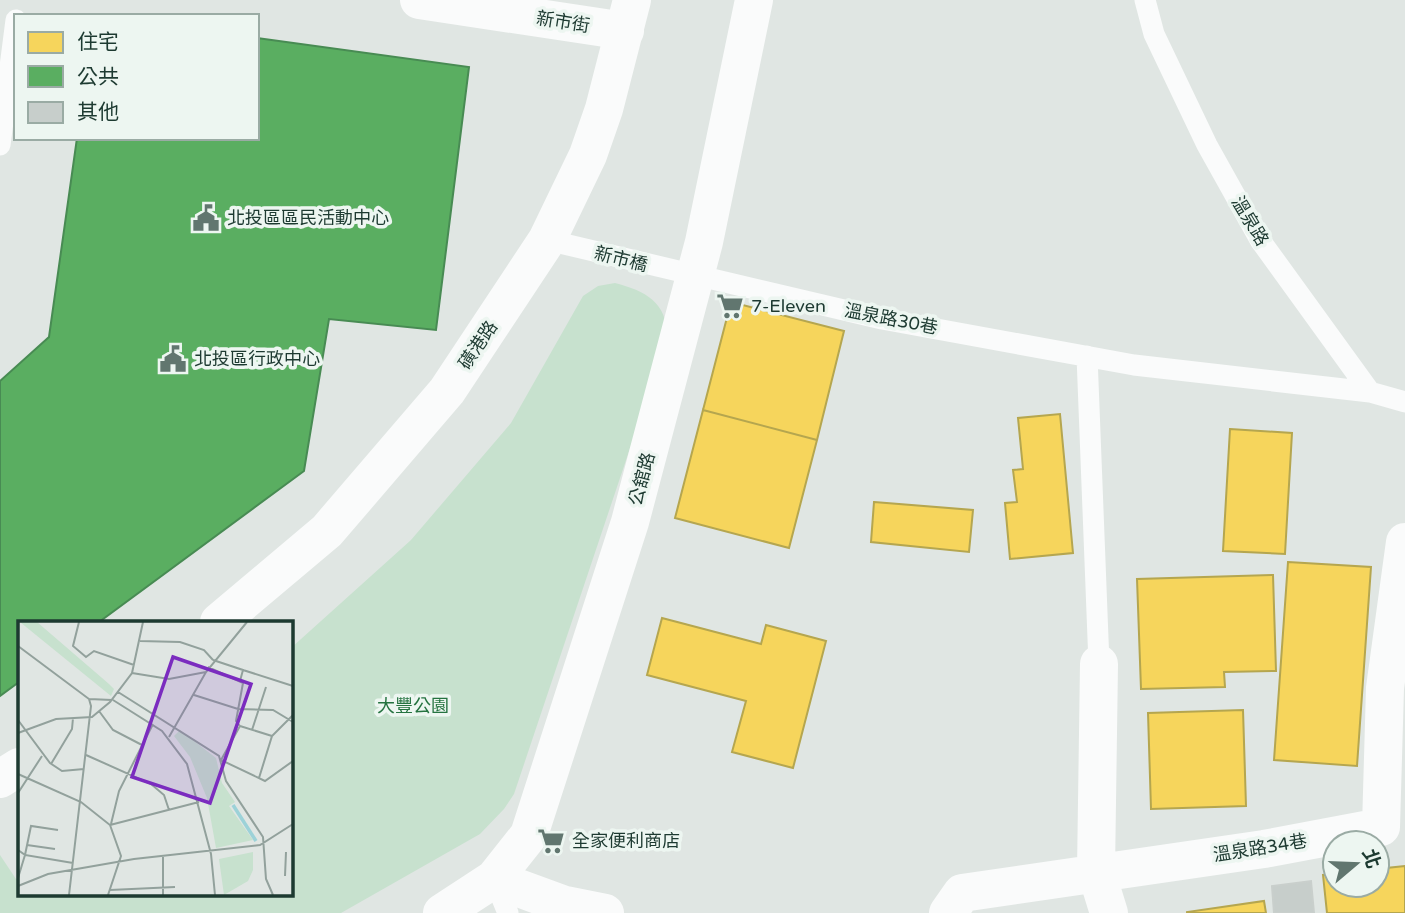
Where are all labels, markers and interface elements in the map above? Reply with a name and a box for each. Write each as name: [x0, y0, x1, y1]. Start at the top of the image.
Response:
street label: 新市街: [535, 7, 591, 37]
legend: [14, 14, 259, 140]
text: 住宅: [77, 30, 119, 55]
text: 公共: [77, 65, 119, 90]
text: 其他: [77, 100, 119, 125]
street label: 溫泉路: [1227, 192, 1273, 250]
public building icon: 北投區區民活動中心: [191, 203, 221, 233]
place label: 北投區區民活動中心: [227, 207, 389, 229]
street label: 新市橋: [592, 242, 650, 276]
supermarket icon: 7-Eleven: [715, 291, 745, 321]
place label: 7-Eleven: [751, 295, 826, 317]
street label: 溫泉路30巷: [842, 299, 940, 339]
street label: 磺港路: [454, 316, 502, 374]
public building icon: 北投區行政中心: [158, 344, 188, 374]
place label: 北投區行政中心: [194, 348, 320, 370]
street label: 公舘路: [624, 450, 660, 508]
inset map: [18, 621, 292, 895]
park label: 大豐公園: [377, 695, 449, 717]
supermarket icon: 全家便利商店: [536, 826, 566, 856]
north arrow: [1321, 829, 1391, 899]
place label: 全家便利商店: [572, 830, 680, 852]
street label: 溫泉路34巷: [1212, 830, 1308, 866]
text: 北: [1358, 846, 1385, 871]

